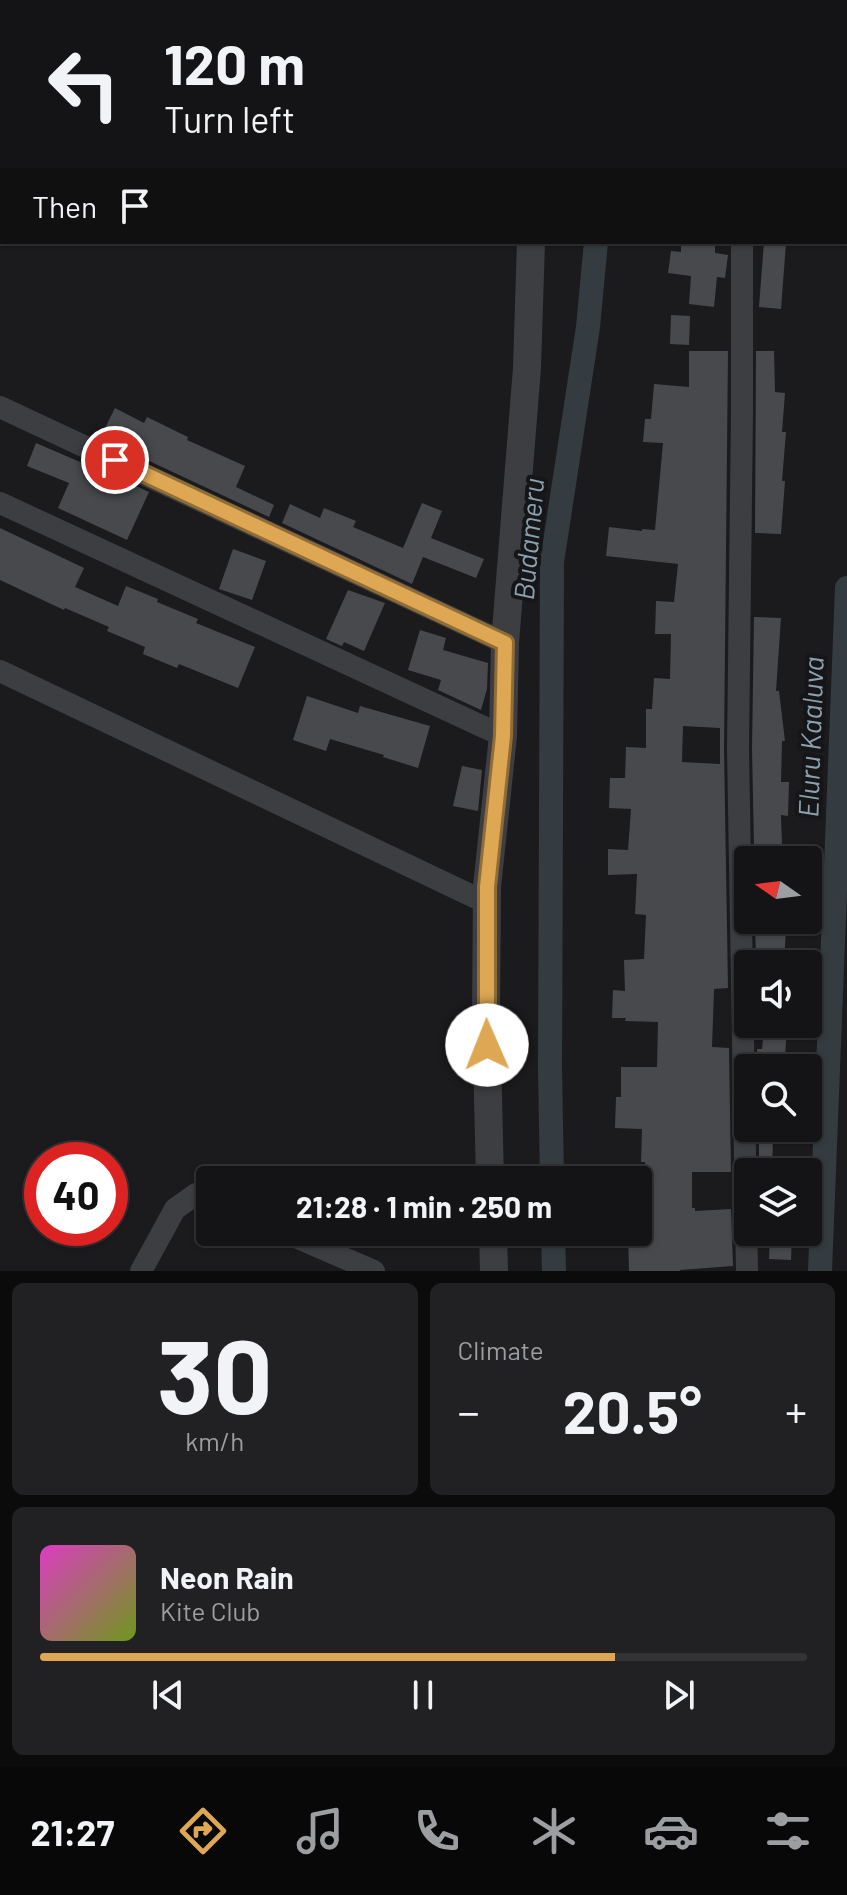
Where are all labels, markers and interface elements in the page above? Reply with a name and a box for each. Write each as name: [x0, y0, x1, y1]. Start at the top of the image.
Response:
text: 120 m: [164, 29, 305, 96]
icon: left: [32, 32, 136, 136]
text: Turn left: [164, 97, 295, 140]
icon: arrive: [113, 184, 157, 228]
text: Then: [32, 188, 97, 224]
pin: [81, 426, 149, 494]
icon: arrive: [93, 438, 137, 482]
water label: Budameru: [506, 477, 550, 601]
water label: Eluru Kaaluva: [790, 656, 830, 818]
north arrow: [734, 846, 822, 934]
map controls: [734, 846, 822, 1246]
button: sound: [734, 950, 822, 1038]
position arrow: [445, 1003, 529, 1087]
button: search: [734, 1054, 822, 1142]
speed limit sign: 40: [24, 1142, 128, 1246]
button: layers: [734, 1158, 822, 1246]
text: 21:28 · 1 min · 250 m: [296, 1188, 552, 1224]
text: 30: [157, 1310, 272, 1435]
text: Climate: [458, 1334, 544, 1365]
text: 20.5°: [563, 1374, 702, 1446]
text: −: [458, 1384, 480, 1437]
text: +: [785, 1384, 807, 1437]
text: km/h: [185, 1425, 244, 1456]
text: Neon Rain: [160, 1559, 294, 1595]
text: Kite Club: [160, 1595, 261, 1626]
icon: previous: [146, 1673, 190, 1717]
icon: pause: [401, 1673, 445, 1717]
icon: next: [657, 1673, 701, 1717]
icon: directions: [175, 1803, 231, 1859]
icon: music: [292, 1803, 348, 1859]
icon: phone: [409, 1803, 465, 1859]
icon: climate: [526, 1803, 582, 1859]
icon: car: [643, 1803, 699, 1859]
icon: filters: [760, 1803, 816, 1859]
text: 21:27: [31, 1810, 114, 1853]

